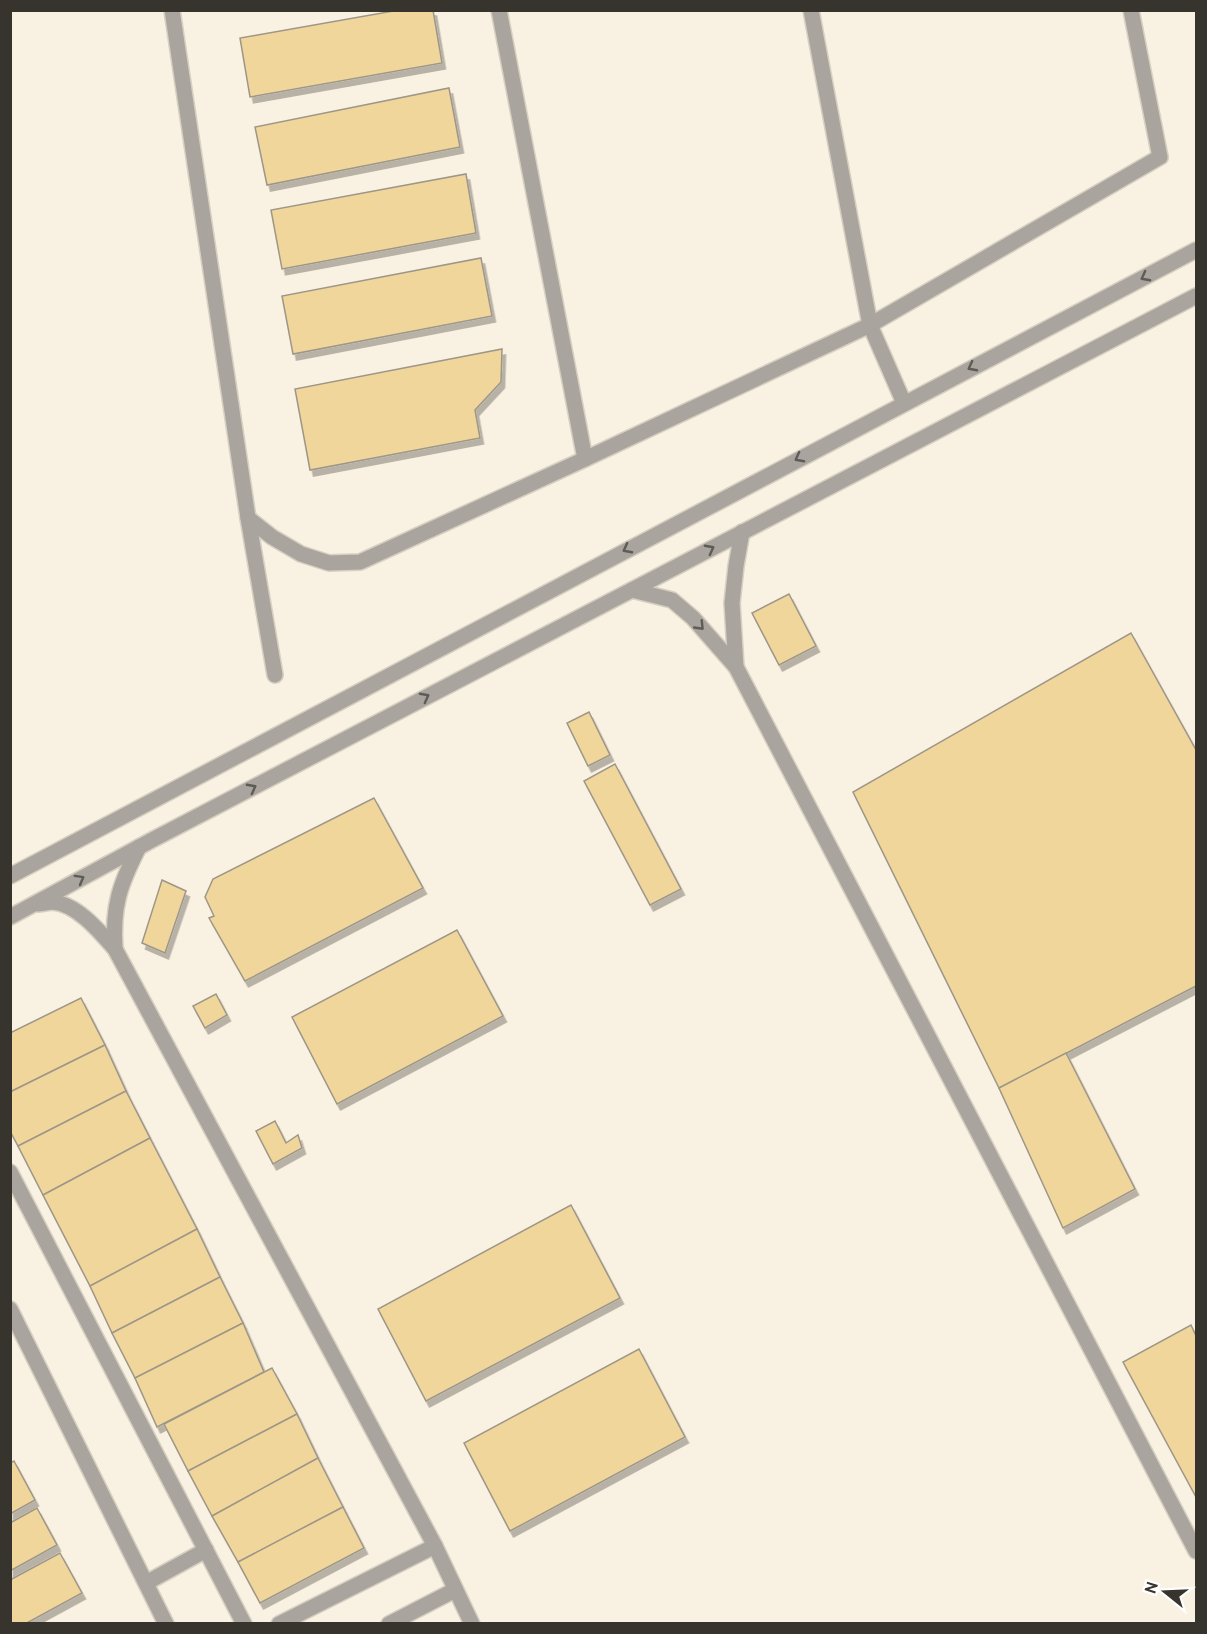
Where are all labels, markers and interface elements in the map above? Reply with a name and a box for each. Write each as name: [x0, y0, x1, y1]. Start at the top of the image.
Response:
one-way arrow: [1140, 270, 1151, 281]
one-way arrow: [968, 360, 978, 371]
one-way arrow: [795, 451, 806, 462]
one-way arrow: [623, 542, 633, 553]
one-way arrow: [704, 545, 714, 556]
one-way arrow: [693, 618, 704, 629]
one-way arrow: [419, 693, 429, 704]
one-way arrow: [246, 783, 257, 795]
one-way arrow: [74, 875, 84, 886]
north arrow: [1135, 1562, 1195, 1622]
text: N: [1141, 1579, 1164, 1597]

